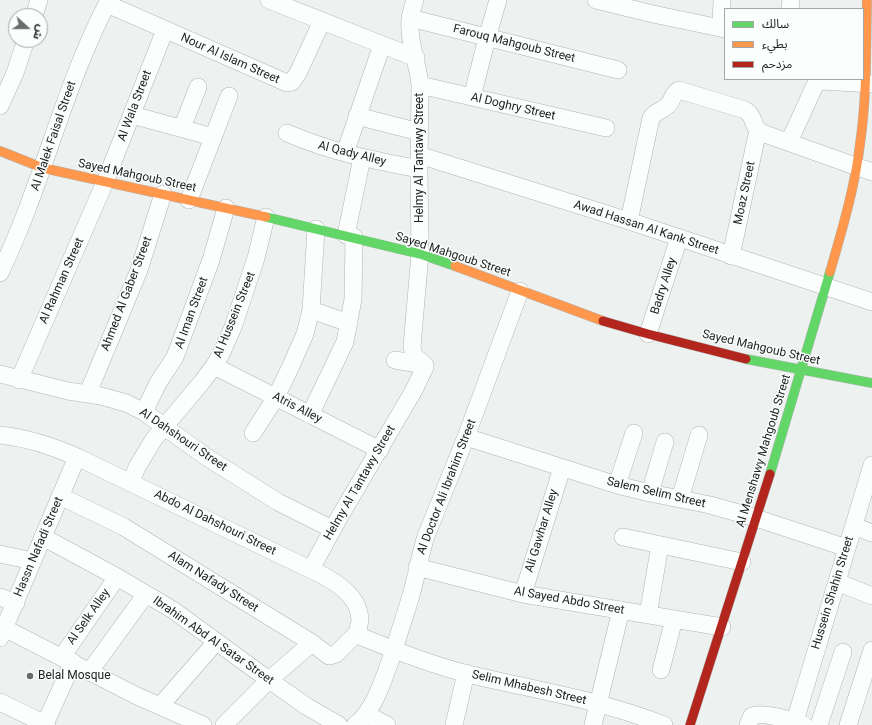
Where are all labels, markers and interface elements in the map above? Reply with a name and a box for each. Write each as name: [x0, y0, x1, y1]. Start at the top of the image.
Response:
north arrow: [8, 8, 48, 48]
legend: [724, 8, 864, 80]
text: سالك: [762, 17, 789, 31]
street label: Farouq Mahgoub Street: [451, 22, 577, 66]
text: ش: [30, 23, 48, 41]
street label: Nour Al Islam Street: [178, 31, 282, 87]
text: بطيء: [762, 37, 788, 51]
text: مزدحم: [762, 57, 792, 71]
street label: Al Wala Street: [115, 69, 155, 143]
street label: Al Malek Faisal Street: [28, 79, 80, 193]
street label: Al Doghry Street: [469, 90, 557, 124]
street label: Helmy Al Tantawy Street: [413, 93, 427, 223]
street label: Al Qady Alley: [317, 139, 387, 169]
street label: Sayed Mahgoub Street: [77, 156, 197, 196]
street label: Moaz Street: [731, 160, 759, 226]
street label: Awad Hassan Al Kank Street: [572, 198, 720, 258]
street label: Sayed Mahgoub Street: [393, 230, 513, 280]
street label: Ahmed Al Gaber Street: [99, 235, 155, 353]
street label: Al Rahman Street: [37, 236, 87, 326]
street label: Badry Alley: [648, 256, 680, 316]
street label: Al Hussein Street: [211, 270, 259, 360]
street label: Al Iman Street: [172, 275, 212, 351]
street label: Sayed Mahgoub Street: [701, 327, 821, 369]
street label: Al Menshawy Mahgoub Street: [734, 373, 794, 529]
street label: Atris Alley: [270, 389, 324, 427]
street label: Al Dahshouri Street: [136, 405, 230, 475]
street label: Al Doctor Ali Ibrahim Street: [414, 417, 480, 557]
street label: Helmy Al Tantawy Street: [321, 423, 399, 543]
street label: Salem Selim Street: [605, 475, 707, 511]
street label: Abdo Al Dahshouri Street: [152, 487, 278, 559]
street label: Ali Gawhar Alley: [523, 488, 561, 574]
street label: Hassn Nafadi Street: [11, 495, 67, 599]
street label: Hussein Shahin Street: [809, 535, 857, 651]
street label: Alam Nafady Street: [165, 548, 261, 616]
street label: Al Sayed Abdo Street: [513, 584, 625, 618]
street label: Al Selk Alley: [65, 586, 113, 648]
street label: Ibrahim Abd Al Satar Street: [150, 594, 276, 688]
street label: Selim Mhabesh Street: [470, 668, 588, 708]
place label: Belal Mosque: [38, 669, 110, 683]
marker: Belal Mosque: [25, 671, 35, 681]

